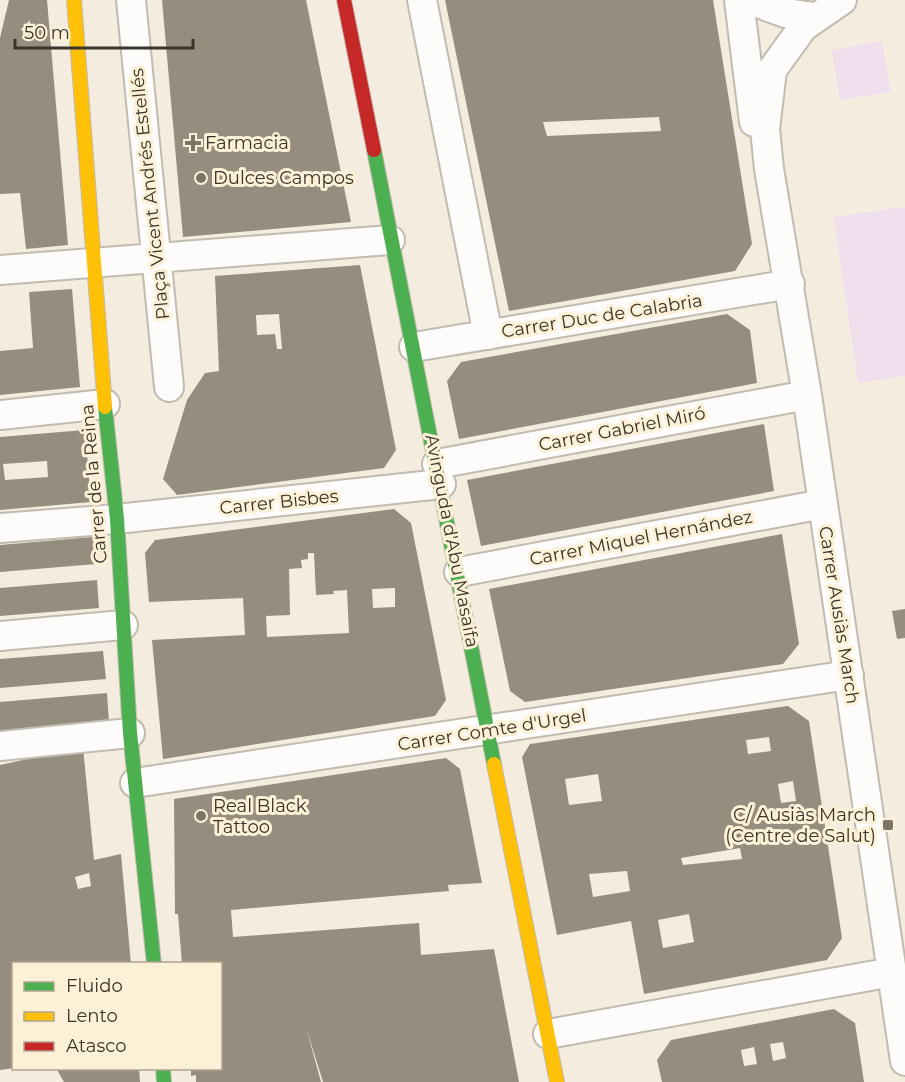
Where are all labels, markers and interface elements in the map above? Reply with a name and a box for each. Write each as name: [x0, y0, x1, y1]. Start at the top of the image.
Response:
scale bar: [15, 12, 194, 50]
text: 50 m: [24, 22, 70, 44]
street label: Plaça Vicent Andrés Estellés: [126, 67, 174, 321]
place label: Farmacia: [205, 132, 289, 154]
marker: Farmacia: [186, 136, 200, 150]
place label: Dulces Campos: [213, 167, 354, 189]
marker: Dulces Campos: [194, 171, 208, 185]
street label: Carrer Duc de Calabria: [500, 289, 704, 343]
street label: Carrer Gabriel Miró: [537, 402, 707, 456]
street label: Carrer de la Reina: [76, 404, 112, 564]
street label: Avinguda d'Abu Masaifa: [421, 433, 483, 649]
street label: Carrer Bisbes: [219, 485, 340, 519]
street label: Carrer Miquel Hernández: [528, 506, 754, 570]
street label: Carrer Ausiàs March: [814, 525, 864, 705]
street label: Carrer Comte d'Urgel: [396, 704, 588, 756]
place label: Real Black Tattoo: [213, 795, 307, 838]
place label: C/ Ausiàs March (Centre de Salut): [725, 804, 876, 847]
marker: Real Black Tattoo: [194, 809, 208, 823]
marker: C/ Ausiàs March (Centre de Salut): [881, 818, 895, 832]
legend: [12, 962, 222, 1070]
text: Fluido: [66, 975, 123, 997]
text: Lento: [66, 1005, 118, 1027]
text: Atasco: [66, 1035, 126, 1057]

